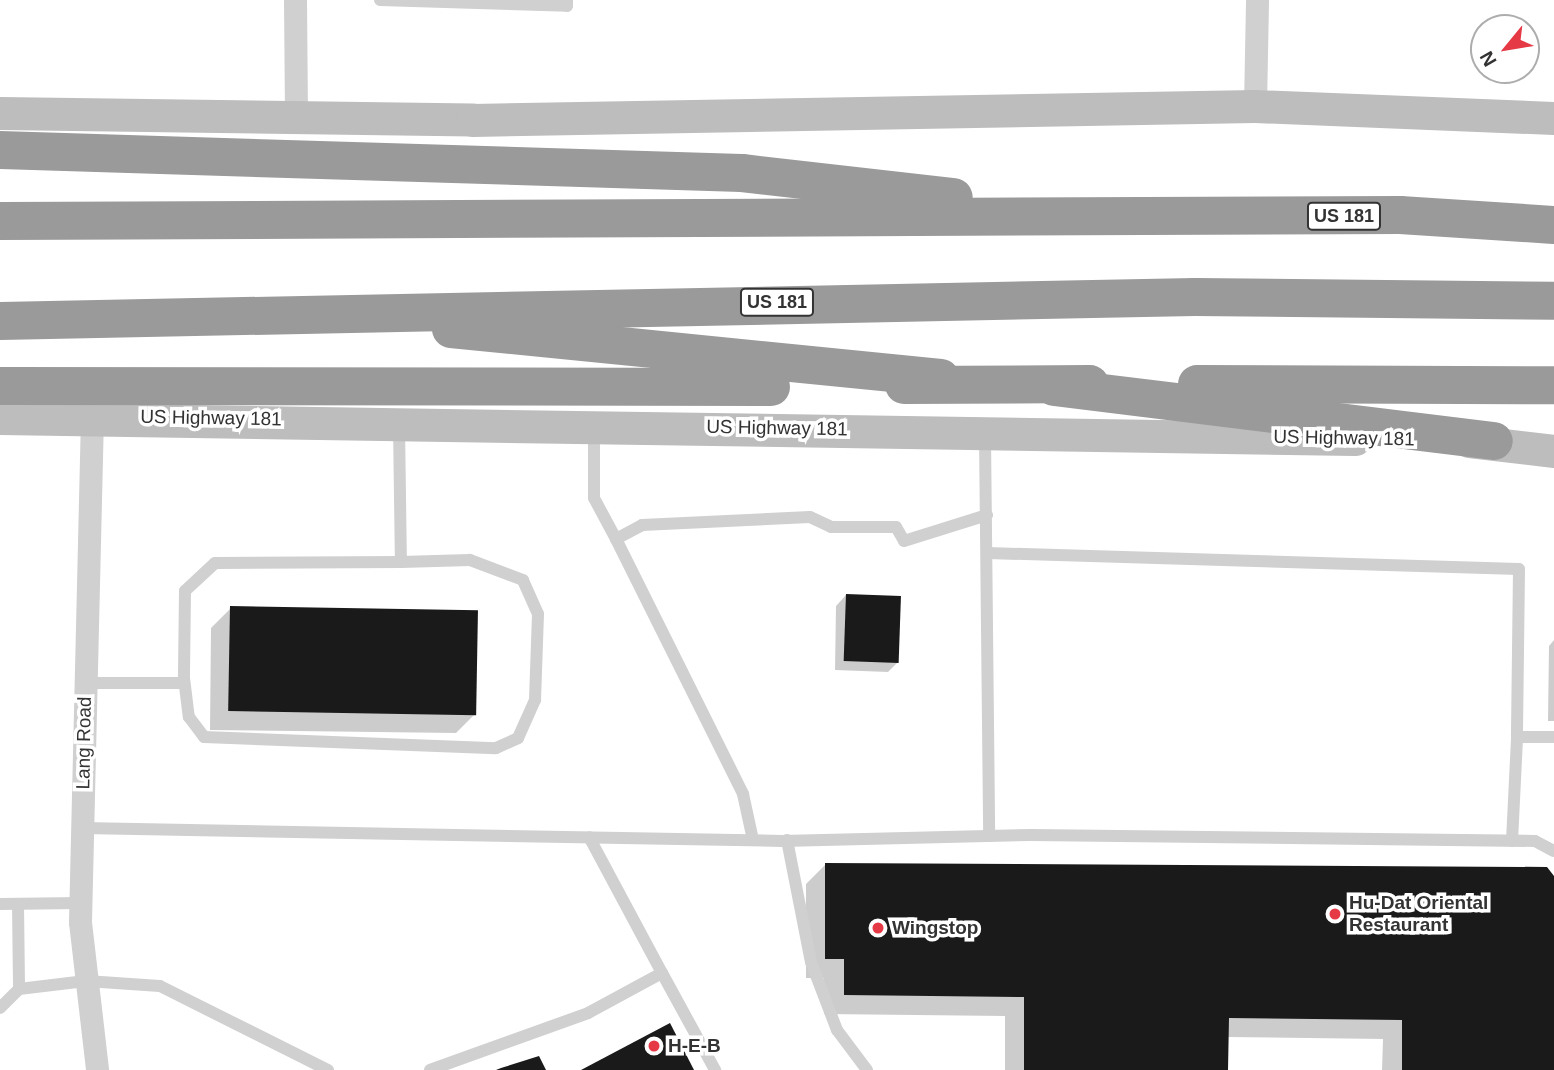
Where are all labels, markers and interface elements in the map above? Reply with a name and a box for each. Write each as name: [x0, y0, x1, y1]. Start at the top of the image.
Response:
north arrow: [1470, 14, 1540, 84]
text: N: [1476, 48, 1501, 70]
road number: US 181: [1306, 202, 1382, 230]
road number: US 181: [738, 288, 816, 316]
street label: US Highway 181: [140, 405, 282, 431]
street label: US Highway 181: [706, 415, 848, 441]
street label: US Highway 181: [1273, 425, 1415, 451]
street label: Lang Road: [72, 696, 96, 790]
place label: Hu-Dat Oriental Restaurant: [1349, 892, 1488, 936]
marker: Hu-Dat Oriental Restaurant: [1327, 906, 1343, 922]
place label: Wingstop: [892, 917, 978, 939]
marker: Wingstop: [870, 920, 886, 936]
place label: H-E-B: [668, 1035, 721, 1057]
marker: H-E-B: [646, 1038, 662, 1054]

